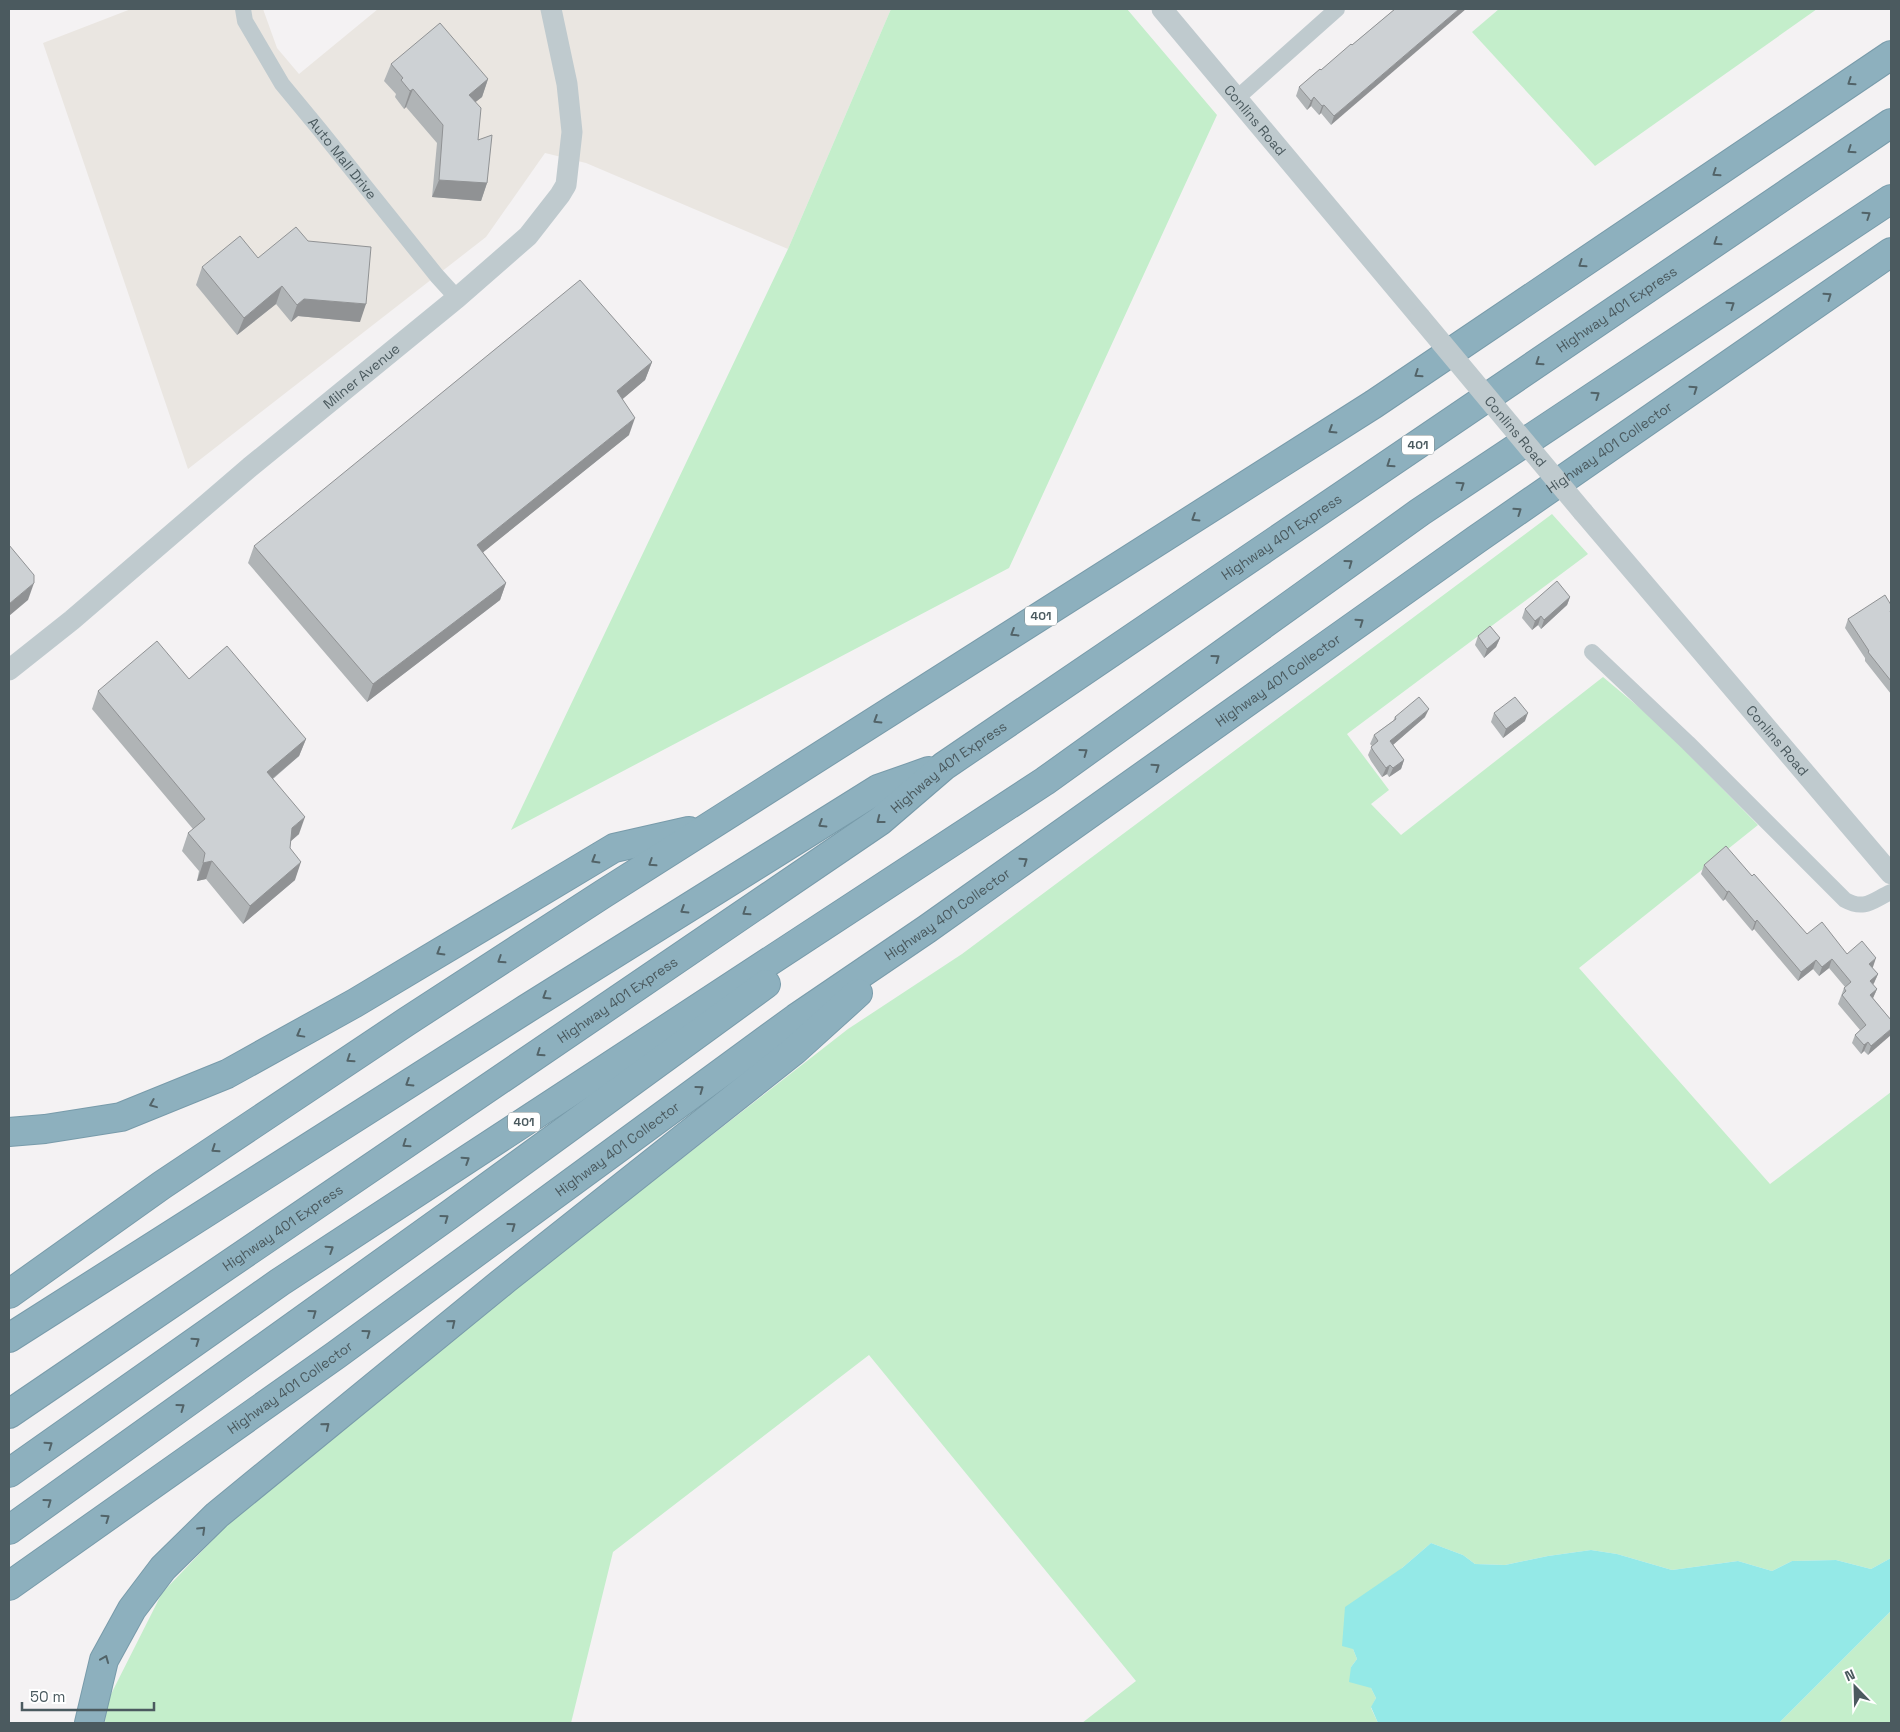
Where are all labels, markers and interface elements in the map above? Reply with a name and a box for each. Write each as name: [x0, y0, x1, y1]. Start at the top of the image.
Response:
one-way arrow: [1847, 76, 1857, 85]
street label: Conlins Road: [1220, 81, 1290, 159]
street label: Auto Mall Drive: [304, 114, 381, 203]
one-way arrow: [1847, 144, 1857, 153]
one-way arrow: [1713, 167, 1722, 176]
one-way arrow: [1861, 212, 1870, 221]
one-way arrow: [1713, 236, 1722, 245]
one-way arrow: [1578, 258, 1587, 267]
street label: Highway 401 Express: [1553, 262, 1680, 357]
one-way arrow: [1822, 293, 1831, 302]
one-way arrow: [1726, 302, 1735, 311]
street label: Milner Avenue: [319, 339, 404, 413]
one-way arrow: [1535, 356, 1544, 366]
one-way arrow: [1414, 368, 1423, 378]
one-way arrow: [1688, 386, 1698, 395]
street label: Conlins Road: [1481, 392, 1550, 471]
one-way arrow: [1590, 392, 1600, 401]
street label: Highway 401 Collector: [1543, 397, 1676, 497]
one-way arrow: [1329, 424, 1338, 434]
road number: 401: [1402, 436, 1434, 454]
one-way arrow: [1386, 458, 1396, 467]
one-way arrow: [1455, 482, 1464, 491]
street label: Highway 401 Express: [1218, 490, 1345, 584]
one-way arrow: [1512, 508, 1521, 517]
one-way arrow: [1192, 511, 1201, 521]
one-way arrow: [1343, 560, 1352, 569]
road number: 401: [1025, 606, 1057, 626]
one-way arrow: [1354, 619, 1364, 628]
one-way arrow: [1010, 627, 1019, 636]
street label: Highway 401 Collector: [1212, 630, 1344, 731]
one-way arrow: [1211, 655, 1220, 664]
street label: Conlins Road: [1742, 701, 1812, 779]
one-way arrow: [873, 714, 882, 723]
street label: Highway 401 Express: [887, 717, 1010, 817]
one-way arrow: [1078, 750, 1087, 758]
one-way arrow: [1150, 764, 1160, 773]
one-way arrow: [876, 814, 886, 823]
one-way arrow: [818, 818, 828, 827]
one-way arrow: [591, 853, 600, 863]
one-way arrow: [648, 857, 658, 866]
one-way arrow: [1018, 858, 1027, 867]
street label: Highway 401 Collector: [881, 864, 1014, 964]
one-way arrow: [681, 904, 690, 913]
one-way arrow: [743, 906, 752, 915]
one-way arrow: [437, 946, 446, 956]
street label: Highway 401 Express: [554, 952, 681, 1047]
one-way arrow: [497, 954, 506, 964]
one-way arrow: [543, 990, 552, 1000]
one-way arrow: [296, 1027, 305, 1037]
one-way arrow: [536, 1047, 546, 1056]
one-way arrow: [346, 1053, 356, 1062]
one-way arrow: [406, 1077, 415, 1087]
one-way arrow: [694, 1086, 703, 1095]
street label: Highway 401 Collector: [552, 1097, 683, 1200]
one-way arrow: [150, 1098, 158, 1108]
road number: 401: [508, 1112, 540, 1132]
one-way arrow: [402, 1138, 411, 1148]
one-way arrow: [211, 1143, 221, 1152]
one-way arrow: [460, 1157, 469, 1166]
street label: Highway 401 Express: [219, 1180, 346, 1275]
one-way arrow: [439, 1215, 449, 1224]
one-way arrow: [506, 1223, 516, 1232]
one-way arrow: [324, 1246, 333, 1255]
one-way arrow: [307, 1310, 317, 1319]
one-way arrow: [446, 1321, 455, 1329]
one-way arrow: [361, 1330, 371, 1339]
street label: Highway 401 Collector: [224, 1337, 356, 1438]
one-way arrow: [190, 1338, 200, 1347]
one-way arrow: [175, 1404, 184, 1413]
one-way arrow: [320, 1424, 329, 1432]
one-way arrow: [43, 1441, 52, 1451]
one-way arrow: [43, 1499, 52, 1508]
one-way arrow: [100, 1515, 110, 1524]
one-way arrow: [196, 1527, 205, 1536]
one-way arrow: [99, 1655, 110, 1664]
north arrow: [1830, 1662, 1880, 1712]
text: N: [1842, 1665, 1858, 1685]
scale bar: [22, 1680, 155, 1712]
text: 50 m: [30, 1687, 65, 1706]

